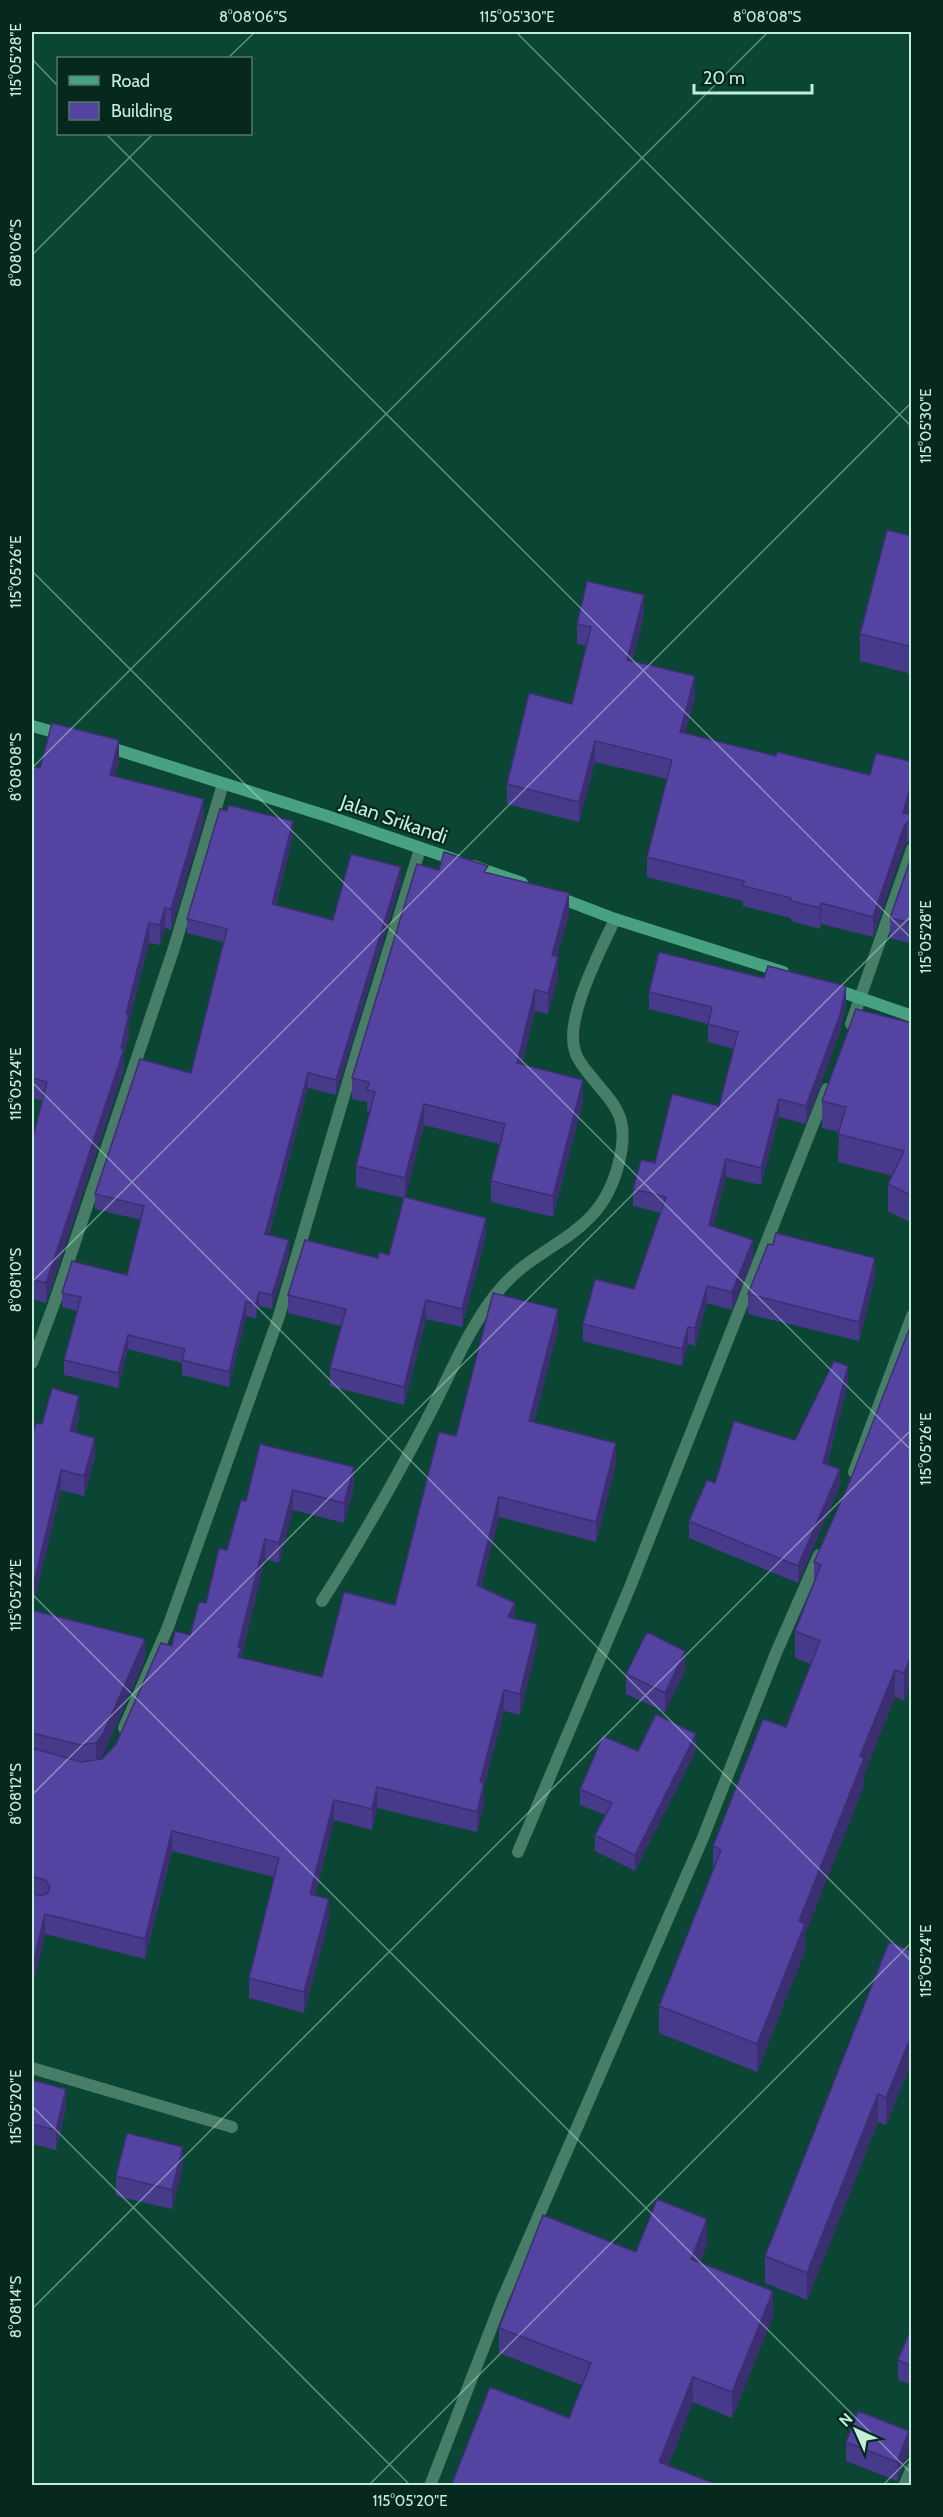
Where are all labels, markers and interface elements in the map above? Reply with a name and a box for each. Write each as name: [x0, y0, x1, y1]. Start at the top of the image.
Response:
text: 8°08'06"S: [219, 8, 287, 26]
text: 115°05'30"E: [479, 8, 555, 26]
text: 8°08'08"S: [733, 8, 802, 26]
text: 115°05'28"E: [7, 23, 25, 97]
legend: [57, 57, 252, 135]
scale bar: [694, 57, 812, 95]
text: 20 m: [703, 67, 745, 89]
text: Road: [111, 70, 150, 92]
text: Building: [111, 100, 173, 122]
text: 8°08'06"S: [7, 219, 25, 287]
text: 115°05'30"E: [917, 388, 935, 464]
text: 115°05'26"E: [7, 536, 25, 608]
text: 8°08'08"S: [7, 732, 25, 801]
street label: Jalan Srikandi: [336, 789, 451, 849]
text: 115°05'28"E: [917, 900, 935, 974]
text: 115°05'24"E: [7, 1048, 25, 1120]
text: 8°08'10"S: [7, 1247, 25, 1312]
text: 115°05'26"E: [917, 1413, 935, 1485]
text: 115°05'22"E: [7, 1559, 25, 1631]
text: 8°08'12"S: [7, 1763, 25, 1825]
text: 115°05'24"E: [917, 1925, 935, 1997]
text: 115°05'20"E: [7, 2070, 25, 2144]
text: 8°08'14"S: [7, 2275, 25, 2338]
north arrow: [826, 2400, 886, 2460]
text: N: [835, 2409, 856, 2430]
text: 115°05'20"E: [373, 2492, 447, 2510]

